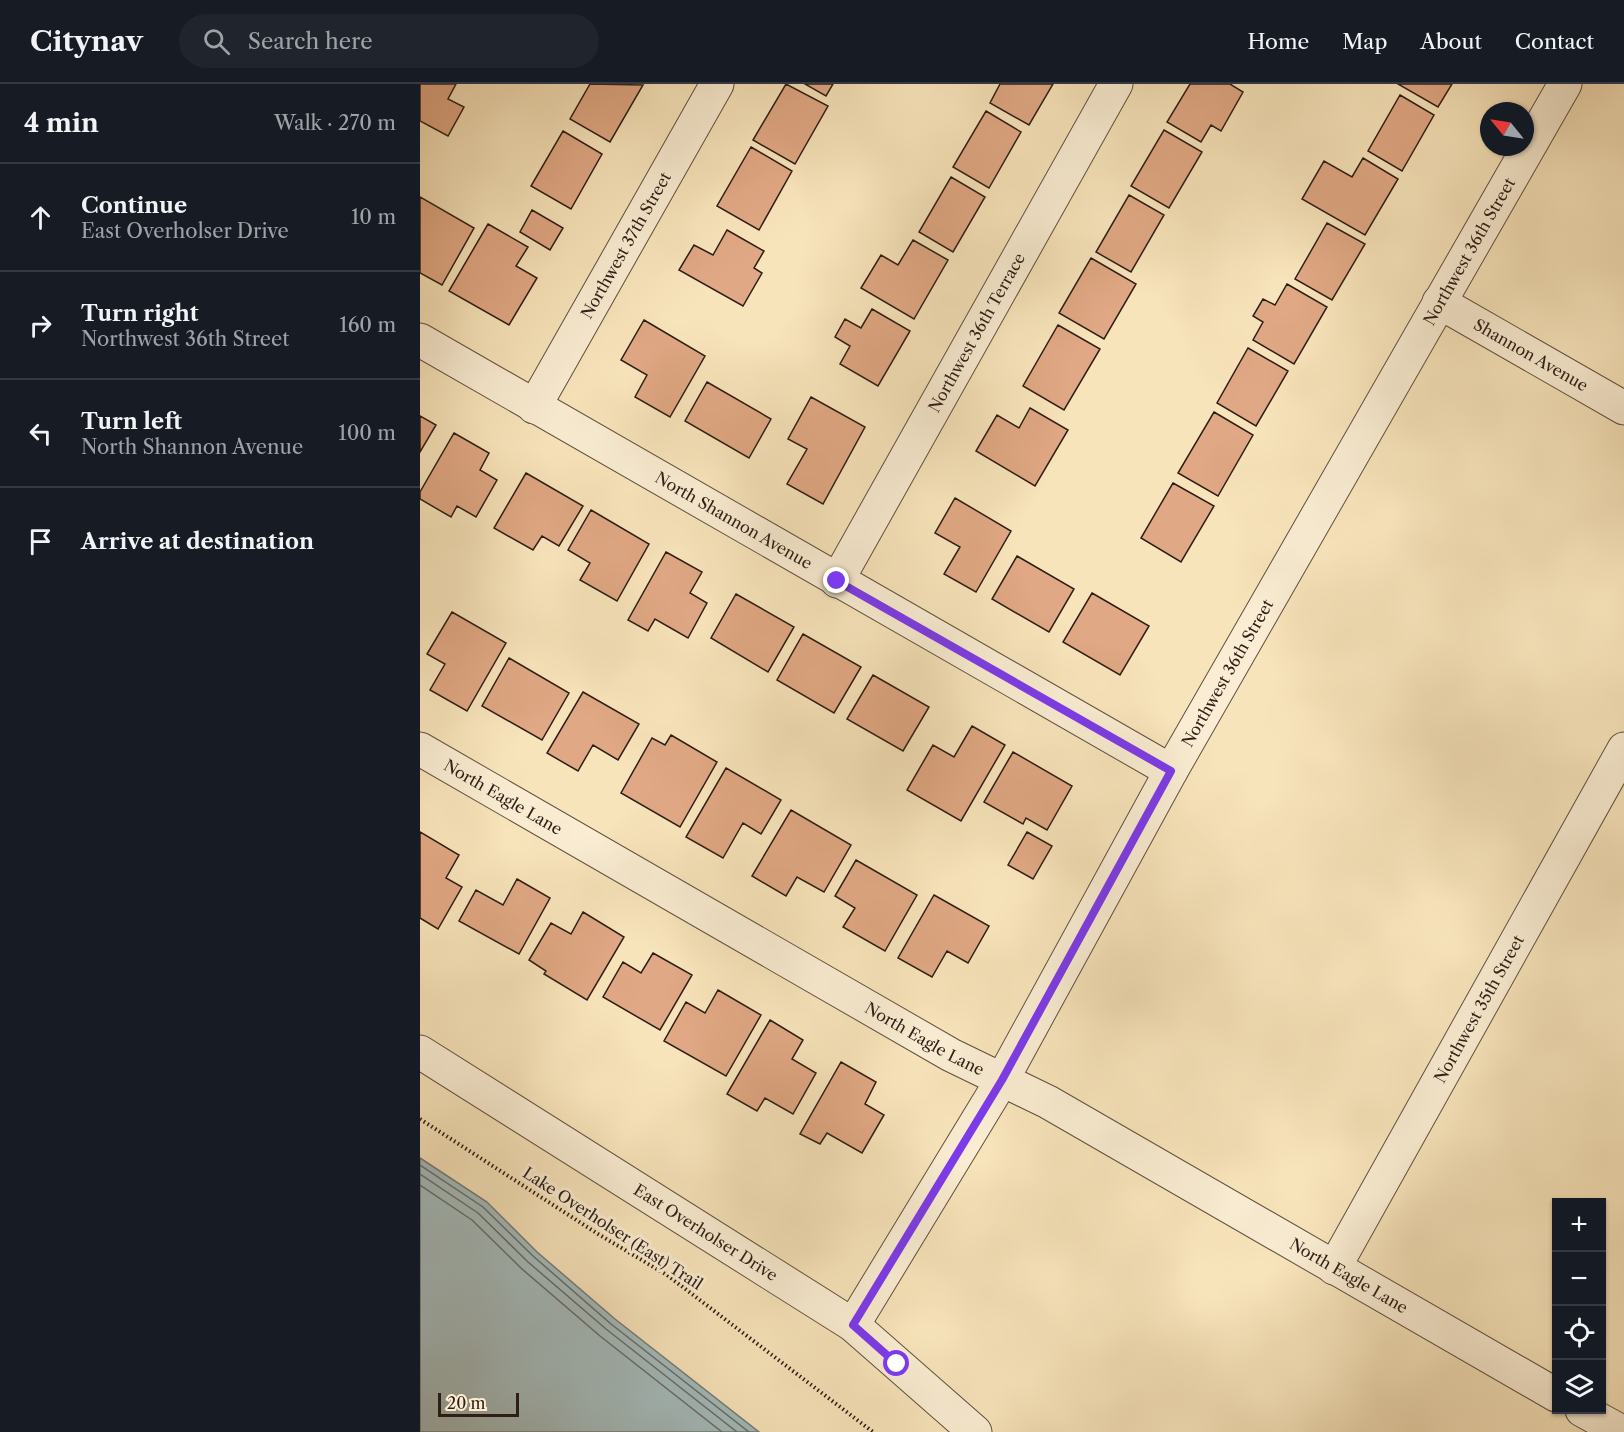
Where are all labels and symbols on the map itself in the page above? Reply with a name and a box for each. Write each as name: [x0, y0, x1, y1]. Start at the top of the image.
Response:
north arrow: [1480, 102, 1534, 156]
street label: Northwest 37th Street: [576, 168, 675, 322]
street label: Northwest 36th Street: [1419, 174, 1519, 329]
street label: Northwest 36th Terrace: [924, 249, 1029, 416]
street label: Shannon Avenue: [1470, 314, 1592, 395]
street label: North Shannon Avenue: [652, 467, 816, 573]
route end: [823, 567, 849, 593]
street label: Northwest 36th Street: [1177, 595, 1278, 750]
street label: North Eagle Lane: [440, 755, 566, 839]
street label: Northwest 35th Street: [1430, 931, 1528, 1086]
street label: North Eagle Lane: [862, 998, 988, 1080]
street label: Lake Overholser (East) Trail: [519, 1162, 707, 1294]
street label: East Overholser Drive: [630, 1179, 782, 1285]
street label: North Eagle Lane: [1286, 1234, 1412, 1318]
route start: [883, 1350, 909, 1376]
scale bar: [438, 1390, 519, 1418]

